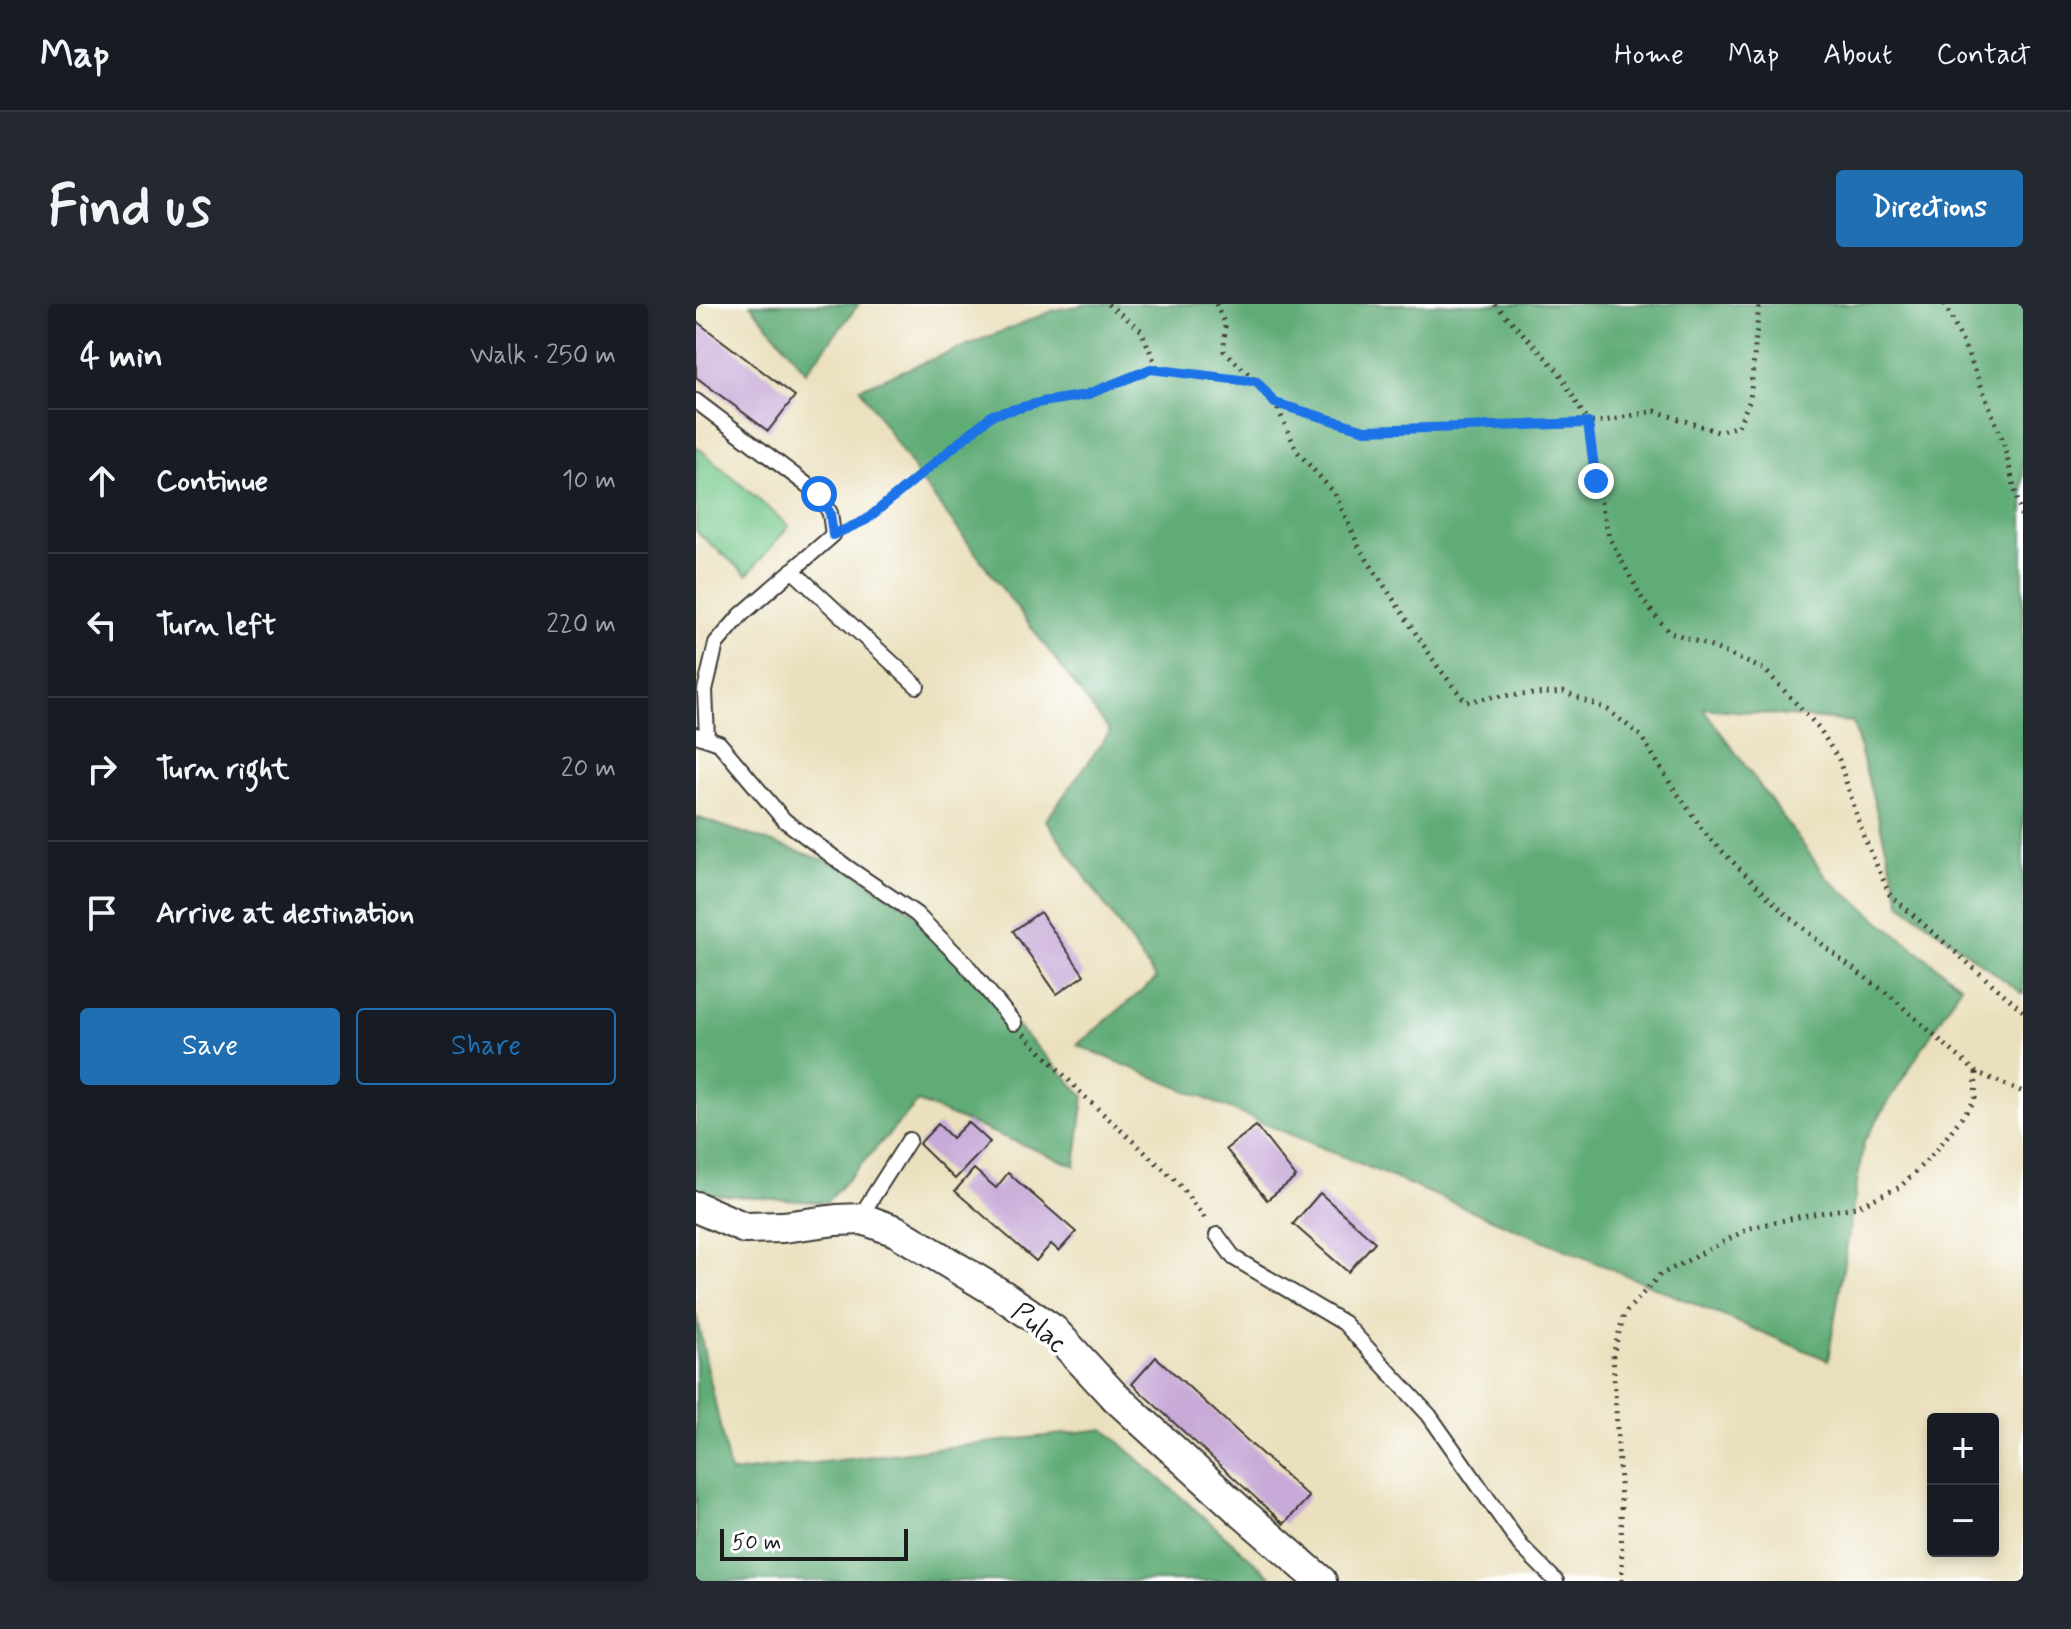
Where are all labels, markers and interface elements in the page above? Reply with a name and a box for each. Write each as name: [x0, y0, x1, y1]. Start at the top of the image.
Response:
text: Map: [40, 31, 110, 80]
text: Home: [1614, 37, 1684, 74]
text: Map: [1728, 37, 1779, 74]
text: About: [1823, 37, 1892, 74]
text: Contact: [1936, 37, 2031, 74]
button: Directions: [1836, 170, 2023, 247]
text: Find us: [48, 172, 211, 245]
text: 4 min: [80, 334, 163, 379]
text: Walk · 250 m: [470, 339, 616, 373]
icon: ahead: [80, 459, 124, 503]
text: Continue: [156, 462, 268, 501]
route end: [1578, 463, 1614, 499]
text: 10 m: [562, 464, 616, 498]
route start: [801, 476, 837, 512]
icon: left: [80, 603, 124, 647]
text: Turn left: [156, 606, 276, 645]
text: 220 m: [546, 608, 616, 642]
icon: right: [80, 747, 124, 791]
text: Turn right: [156, 750, 289, 789]
text: 20 m: [561, 752, 616, 786]
icon: arrive: [80, 891, 124, 935]
text: Arrive at destination: [156, 894, 414, 933]
button: Save: [80, 1008, 340, 1085]
button: Share: [356, 1008, 616, 1085]
street label: Pulac: [1003, 1294, 1074, 1361]
map controls: [1927, 1413, 1999, 1557]
button: +: [1927, 1413, 1999, 1485]
button: −: [1927, 1485, 1999, 1557]
scale bar: [720, 1525, 908, 1561]
text: 50 m: [732, 1529, 781, 1557]

